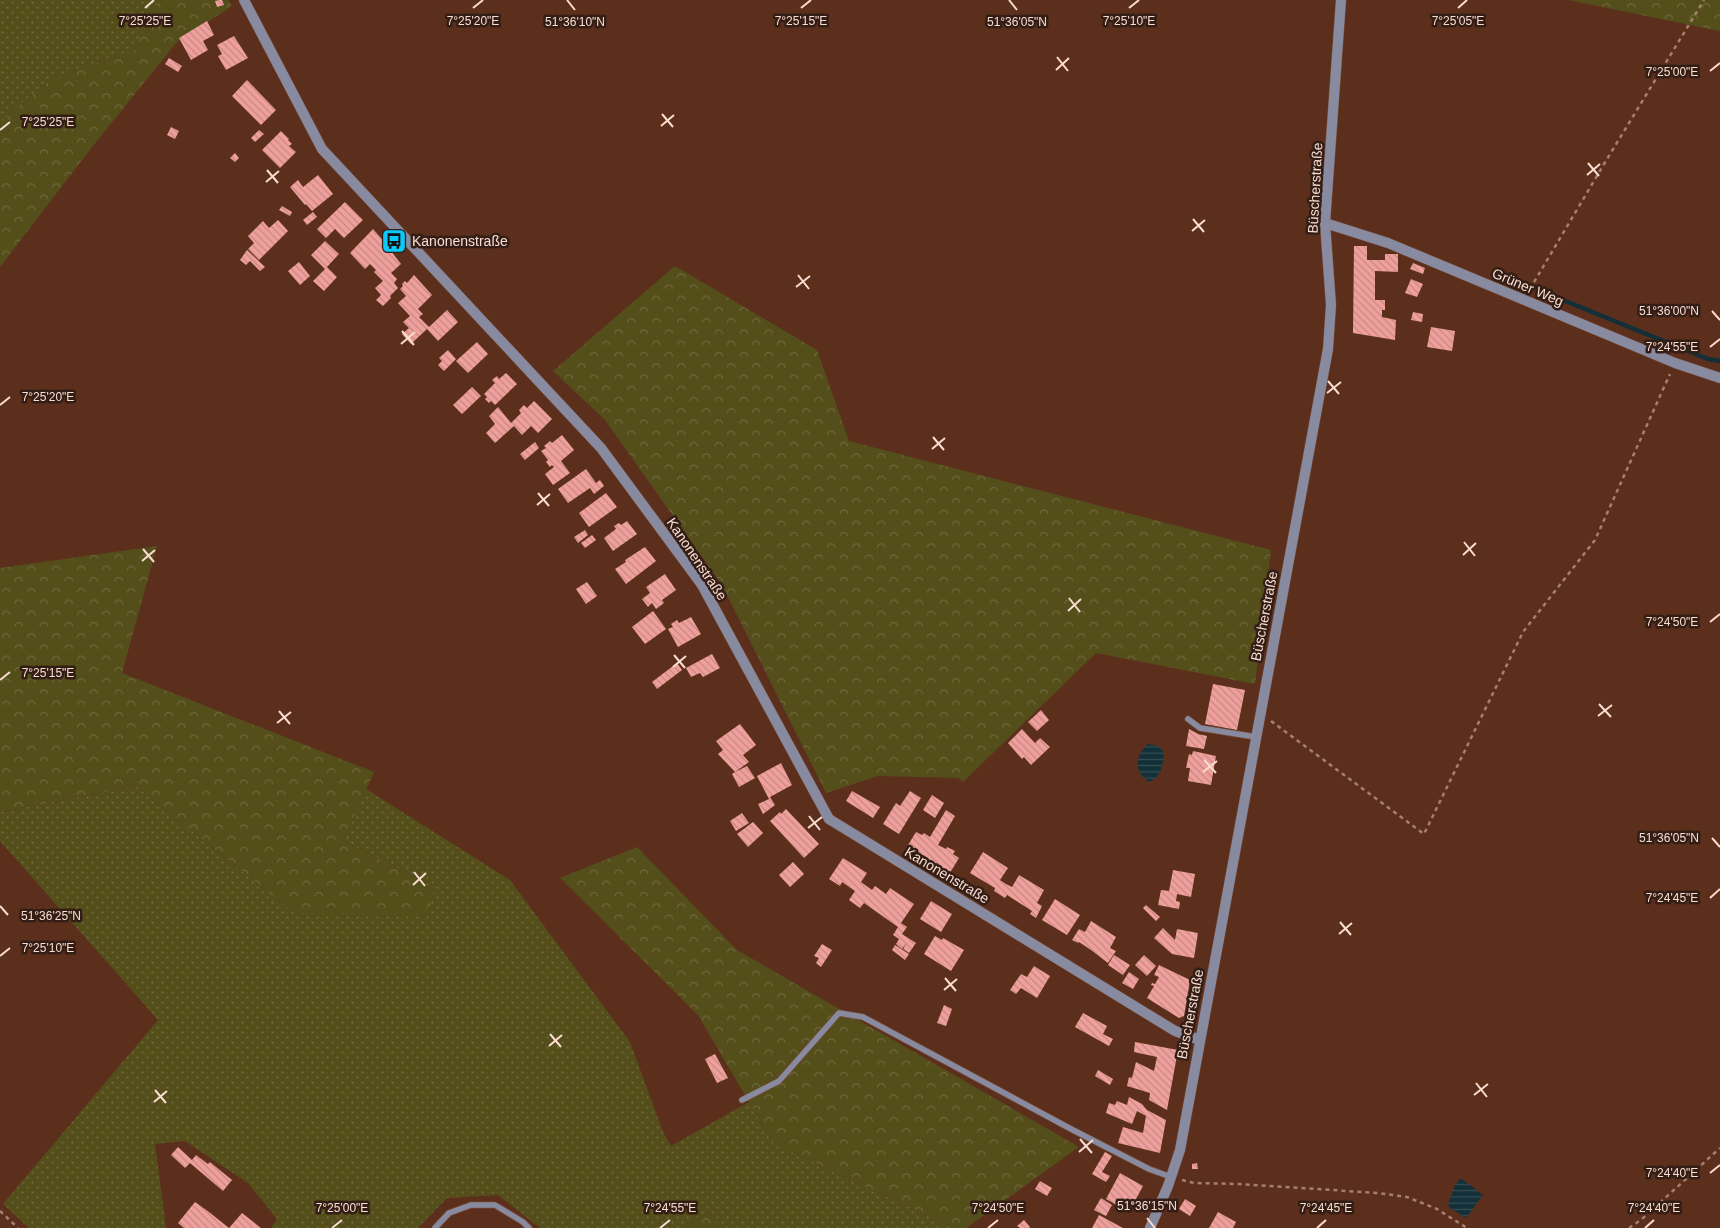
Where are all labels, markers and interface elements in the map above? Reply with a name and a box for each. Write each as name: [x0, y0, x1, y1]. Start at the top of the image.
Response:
text: 7°25'25"E: [119, 14, 171, 28]
text: 7°25'20"E: [447, 14, 499, 28]
text: 7°25'15"E: [775, 14, 827, 28]
text: 7°25'10"E: [1103, 14, 1155, 28]
text: 7°25'05"E: [1432, 14, 1484, 28]
text: 51°36'10"N: [545, 15, 605, 29]
text: 51°36'05"N: [987, 15, 1047, 29]
text: 7°25'00"E: [1646, 65, 1698, 79]
text: 7°25'25"E: [22, 115, 74, 129]
street label: Büscherstraße: [1305, 142, 1325, 234]
bus stop icon: Kanonenstraße: [381, 228, 407, 254]
place label: Kanonenstraße: [412, 233, 508, 249]
street label: Grüner Weg: [1490, 265, 1566, 309]
text: 51°36'00"N: [1639, 304, 1699, 318]
text: 7°24'55"E: [1646, 340, 1698, 354]
text: 7°25'20"E: [22, 390, 74, 404]
street label: Kanonenstraße: [664, 515, 731, 603]
street label: Büscherstraße: [1247, 570, 1281, 662]
text: 7°24'50"E: [1646, 615, 1698, 629]
text: 7°25'15"E: [22, 666, 74, 680]
text: 51°36'05"N: [1639, 831, 1699, 845]
street label: Kanonenstraße: [902, 843, 992, 907]
text: 7°24'45"E: [1646, 891, 1698, 905]
text: 51°36'25"N: [21, 909, 81, 923]
text: 7°25'10"E: [22, 941, 74, 955]
street label: Büscherstraße: [1173, 968, 1207, 1060]
text: 7°24'40"E: [1646, 1166, 1698, 1180]
text: 51°36'15"N: [1117, 1199, 1177, 1213]
text: 7°25'00"E: [316, 1201, 368, 1215]
text: 7°24'55"E: [644, 1201, 696, 1215]
text: 7°24'50"E: [972, 1201, 1024, 1215]
text: 7°24'45"E: [1300, 1201, 1352, 1215]
text: 7°24'40"E: [1628, 1201, 1680, 1215]

